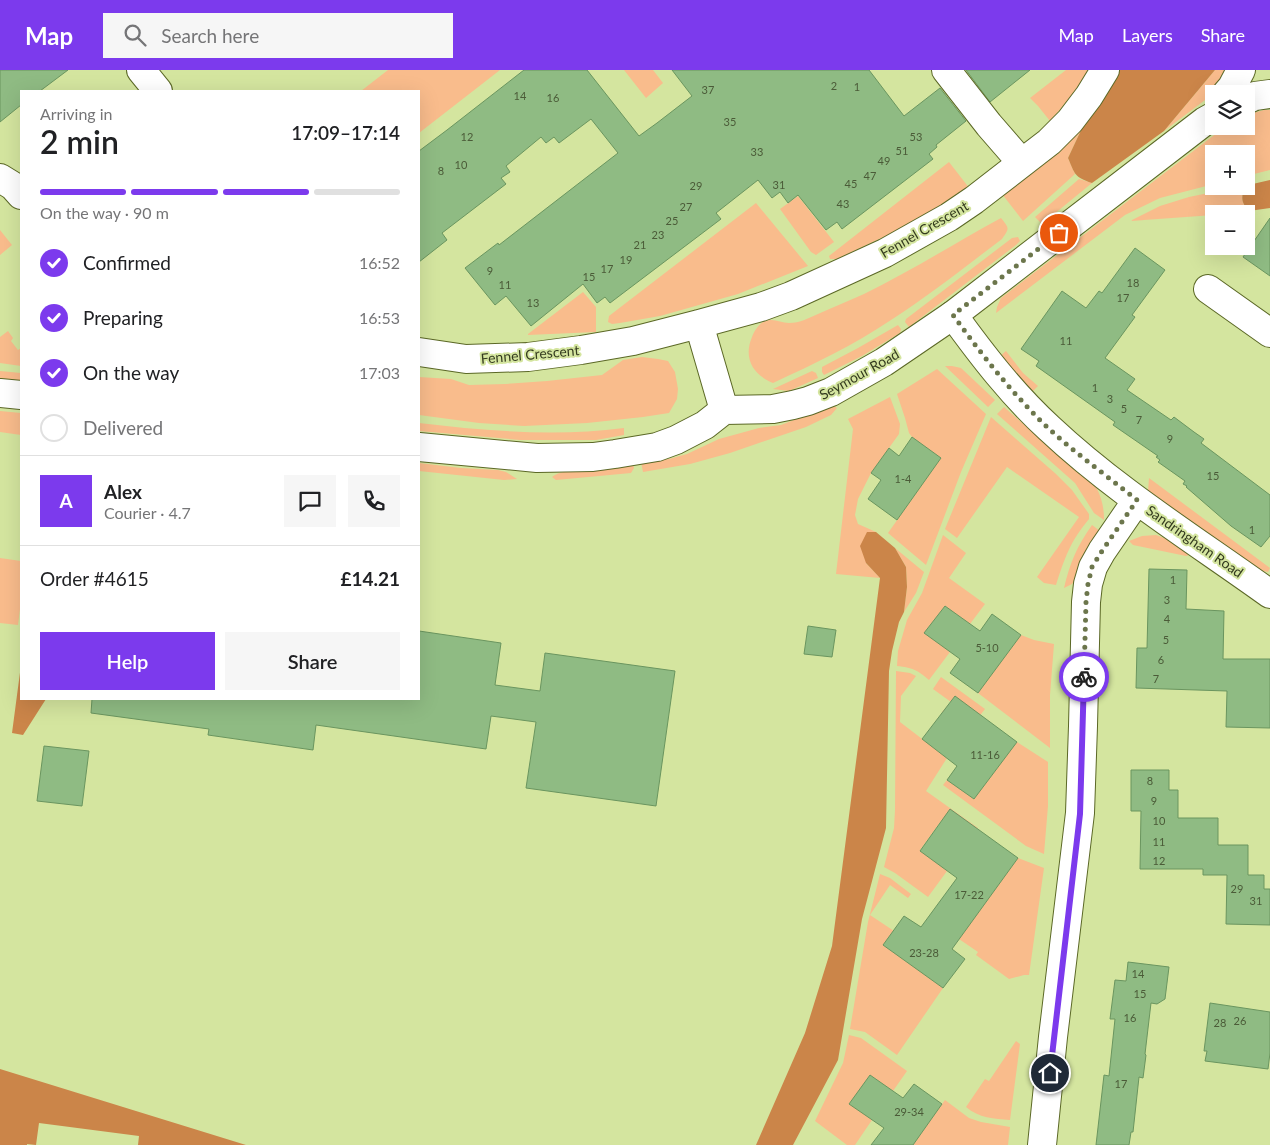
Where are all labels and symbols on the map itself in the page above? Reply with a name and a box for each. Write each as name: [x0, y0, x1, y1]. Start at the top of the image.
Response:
house number: 2: [831, 79, 837, 92]
house number: 1: [854, 80, 860, 93]
house number: 37: [702, 83, 714, 96]
house number: 14: [514, 89, 527, 102]
house number: 16: [547, 91, 559, 104]
house number: 35: [724, 115, 736, 128]
house number: 12: [461, 130, 473, 143]
house number: 53: [910, 130, 922, 143]
house number: 51: [896, 144, 908, 157]
house number: 33: [751, 145, 763, 158]
house number: 49: [878, 154, 890, 167]
house number: 10: [455, 158, 468, 171]
house number: 8: [438, 164, 444, 177]
house number: 47: [864, 169, 876, 182]
house number: 45: [845, 177, 857, 190]
house number: 31: [773, 178, 785, 191]
house number: 29: [690, 179, 702, 192]
house number: 43: [837, 197, 849, 210]
street label: Fennel Crescent: [877, 197, 971, 261]
house number: 27: [680, 200, 692, 213]
pin: [1038, 212, 1080, 254]
house number: 25: [666, 214, 678, 227]
house number: 23: [652, 228, 664, 241]
house number: 21: [634, 238, 646, 251]
house number: 19: [620, 253, 632, 266]
house number: 17: [601, 262, 613, 275]
house number: 9: [487, 264, 493, 277]
house number: 15: [583, 270, 595, 283]
house number: 18: [1127, 276, 1139, 289]
house number: 11: [499, 278, 511, 291]
house number: 17: [1117, 291, 1129, 304]
house number: 13: [527, 296, 539, 309]
house number: 11: [1060, 334, 1072, 347]
street label: Fennel Crescent: [480, 341, 580, 367]
street label: Seymour Road: [816, 345, 902, 403]
house number: 1: [1092, 381, 1098, 394]
house number: 3: [1107, 392, 1113, 405]
house number: 5: [1121, 402, 1127, 415]
house number: 7: [1136, 413, 1142, 426]
house number: 9: [1167, 432, 1173, 445]
house number: 15: [1207, 469, 1219, 482]
house number: 1-4: [895, 472, 912, 485]
street label: Sandringham Road: [1143, 501, 1247, 581]
house number: 1: [1249, 523, 1255, 536]
house number: 1: [1170, 573, 1176, 586]
house number: 3: [1164, 593, 1170, 606]
house number: 4: [1164, 612, 1171, 625]
house number: 5: [1163, 633, 1169, 646]
house number: 5-10: [975, 641, 999, 654]
courier: [1059, 652, 1109, 702]
house number: 6: [1158, 653, 1164, 666]
house number: 7: [1153, 672, 1159, 685]
house number: 11-16: [970, 748, 1000, 761]
house number: 8: [1147, 774, 1153, 787]
house number: 9: [1151, 794, 1157, 807]
house number: 10: [1153, 814, 1166, 827]
house number: 11: [1153, 835, 1165, 848]
house number: 12: [1153, 854, 1165, 867]
house number: 29: [1231, 882, 1243, 895]
house number: 17-22: [954, 888, 984, 901]
house number: 31: [1250, 894, 1262, 907]
house number: 23-28: [909, 946, 939, 959]
house number: 14: [1132, 967, 1145, 980]
house number: 15: [1134, 987, 1146, 1000]
house number: 16: [1124, 1011, 1136, 1024]
house number: 26: [1234, 1014, 1246, 1027]
house number: 28: [1214, 1016, 1226, 1029]
pin: [1029, 1052, 1071, 1094]
house number: 17: [1115, 1077, 1127, 1090]
house number: 29-34: [894, 1105, 924, 1118]

